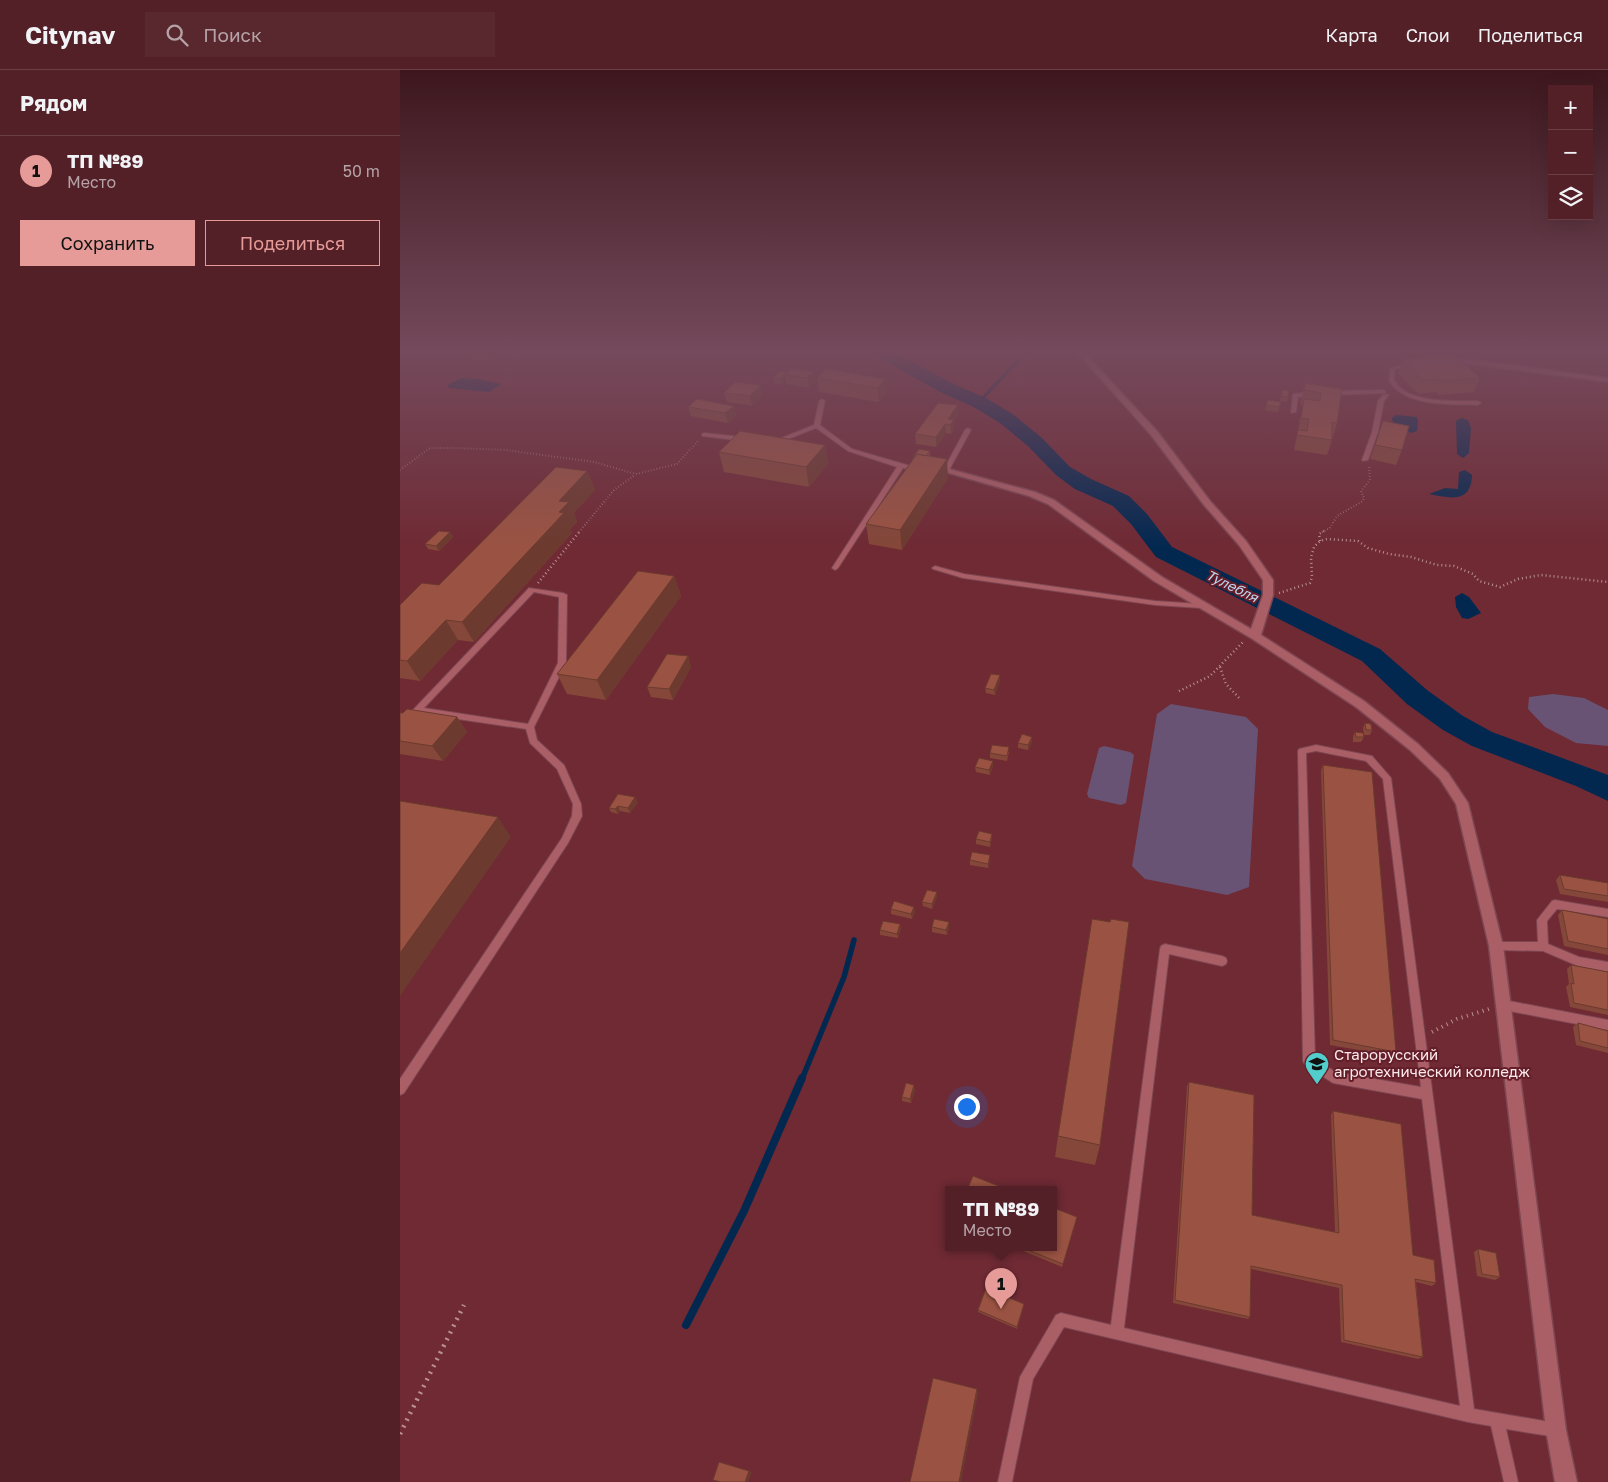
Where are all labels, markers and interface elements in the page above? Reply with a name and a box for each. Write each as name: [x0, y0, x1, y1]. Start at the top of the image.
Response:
search box: [145, 12, 495, 57]
text: Citynav: [25, 20, 115, 49]
icon: search: [163, 21, 191, 49]
text: Поиск: [203, 23, 262, 46]
text: Карта: [1326, 24, 1378, 46]
text: Слои: [1406, 24, 1450, 46]
text: Поделиться: [1478, 24, 1583, 46]
map controls: [1548, 85, 1593, 220]
button: +: [1548, 85, 1593, 130]
text: Рядом: [20, 90, 87, 116]
button: −: [1548, 130, 1593, 175]
text: ТП №89: [67, 149, 144, 172]
text: 1: [32, 161, 40, 181]
text: 50 m: [343, 161, 380, 181]
text: Место: [67, 172, 116, 192]
button: layers: [1548, 175, 1593, 220]
button: Сохранить: [20, 220, 195, 266]
button: Поделиться: [205, 220, 380, 266]
water label: Тулебля: [1203, 566, 1262, 606]
place label: Старорусский агротехнический колледж: [1334, 1045, 1530, 1080]
school or university icon: Старорусский агротехнический колледж: [1304, 1051, 1330, 1085]
your location: [954, 1094, 980, 1120]
popup: [945, 1186, 1057, 1251]
text: ТП №89: [963, 1197, 1039, 1220]
text: Место: [963, 1220, 1012, 1240]
pin: 1: [985, 1268, 1017, 1309]

